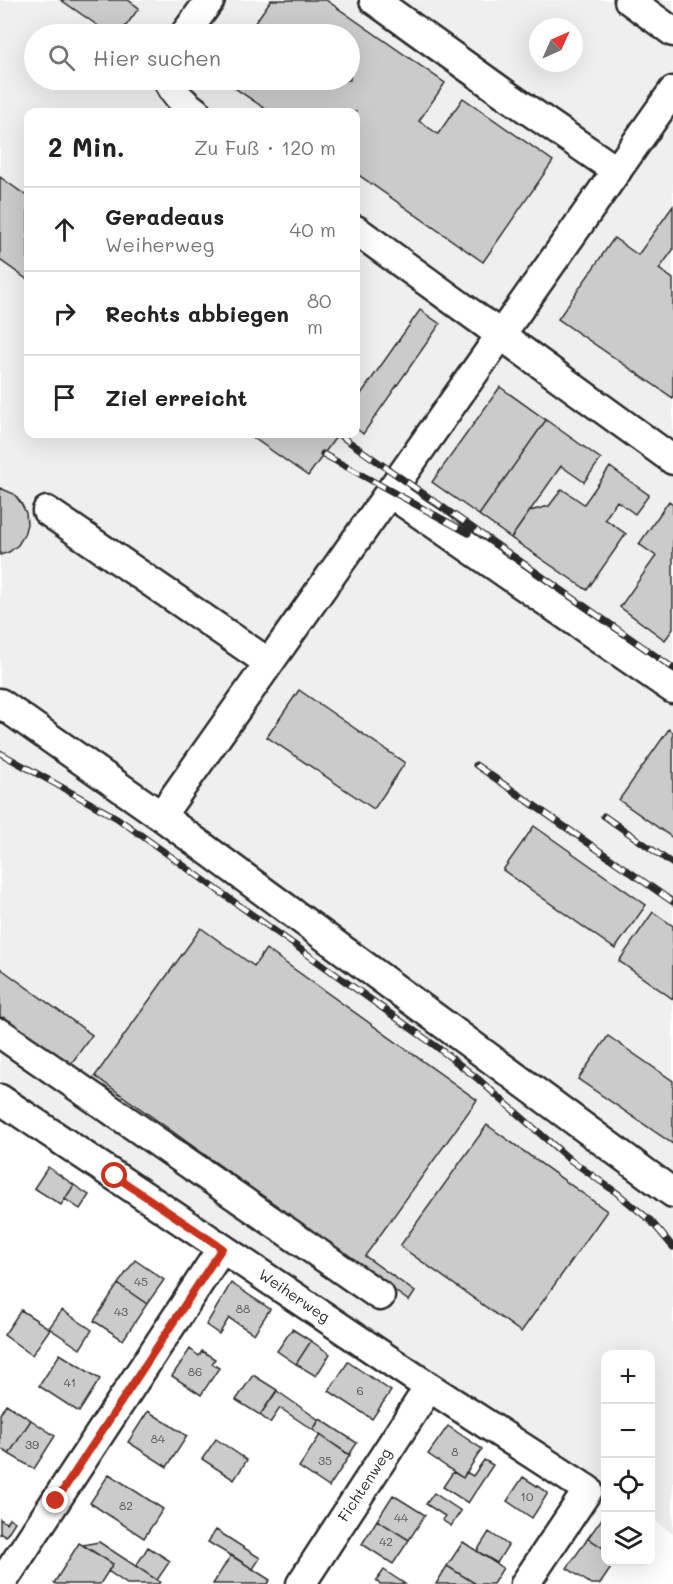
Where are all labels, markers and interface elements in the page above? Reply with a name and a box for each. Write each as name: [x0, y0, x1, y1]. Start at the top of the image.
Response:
north arrow: [529, 18, 583, 72]
search box: [24, 24, 360, 90]
icon: search: [45, 41, 78, 74]
text: Hier suchen: [93, 43, 221, 72]
text: 2 Min.: [48, 130, 125, 164]
text: Zu Fuß · 120 m: [194, 134, 336, 160]
text: Geradeaus: [105, 202, 224, 231]
icon: ahead: [48, 213, 81, 246]
text: 40 m: [290, 216, 336, 242]
text: Weiherweg: [105, 231, 214, 257]
text: 80 m: [307, 287, 331, 339]
icon: right: [48, 297, 81, 330]
text: Rechts abbiegen: [105, 299, 289, 328]
icon: arrive: [48, 381, 81, 414]
text: Ziel erreicht: [105, 383, 247, 412]
route start: [101, 1162, 127, 1188]
street label: Weiherweg: [255, 1264, 334, 1327]
house number: 45: [134, 1273, 148, 1289]
house number: 88: [236, 1300, 250, 1316]
house number: 43: [114, 1303, 128, 1319]
map controls: [601, 1350, 655, 1566]
button: +: [601, 1350, 655, 1404]
house number: 86: [188, 1363, 202, 1379]
house number: 41: [64, 1374, 76, 1390]
house number: 6: [356, 1382, 364, 1398]
button: −: [601, 1404, 655, 1458]
house number: 84: [151, 1430, 165, 1446]
house number: 39: [25, 1436, 39, 1452]
house number: 8: [451, 1443, 459, 1459]
street label: Fichtenweg: [333, 1444, 396, 1525]
house number: 35: [318, 1452, 332, 1468]
button: locate: [601, 1458, 655, 1512]
route end: [42, 1487, 68, 1513]
house number: 10: [521, 1488, 534, 1504]
house number: 82: [119, 1497, 133, 1513]
house number: 44: [394, 1509, 408, 1525]
button: layers: [601, 1512, 655, 1566]
house number: 42: [379, 1533, 393, 1549]

